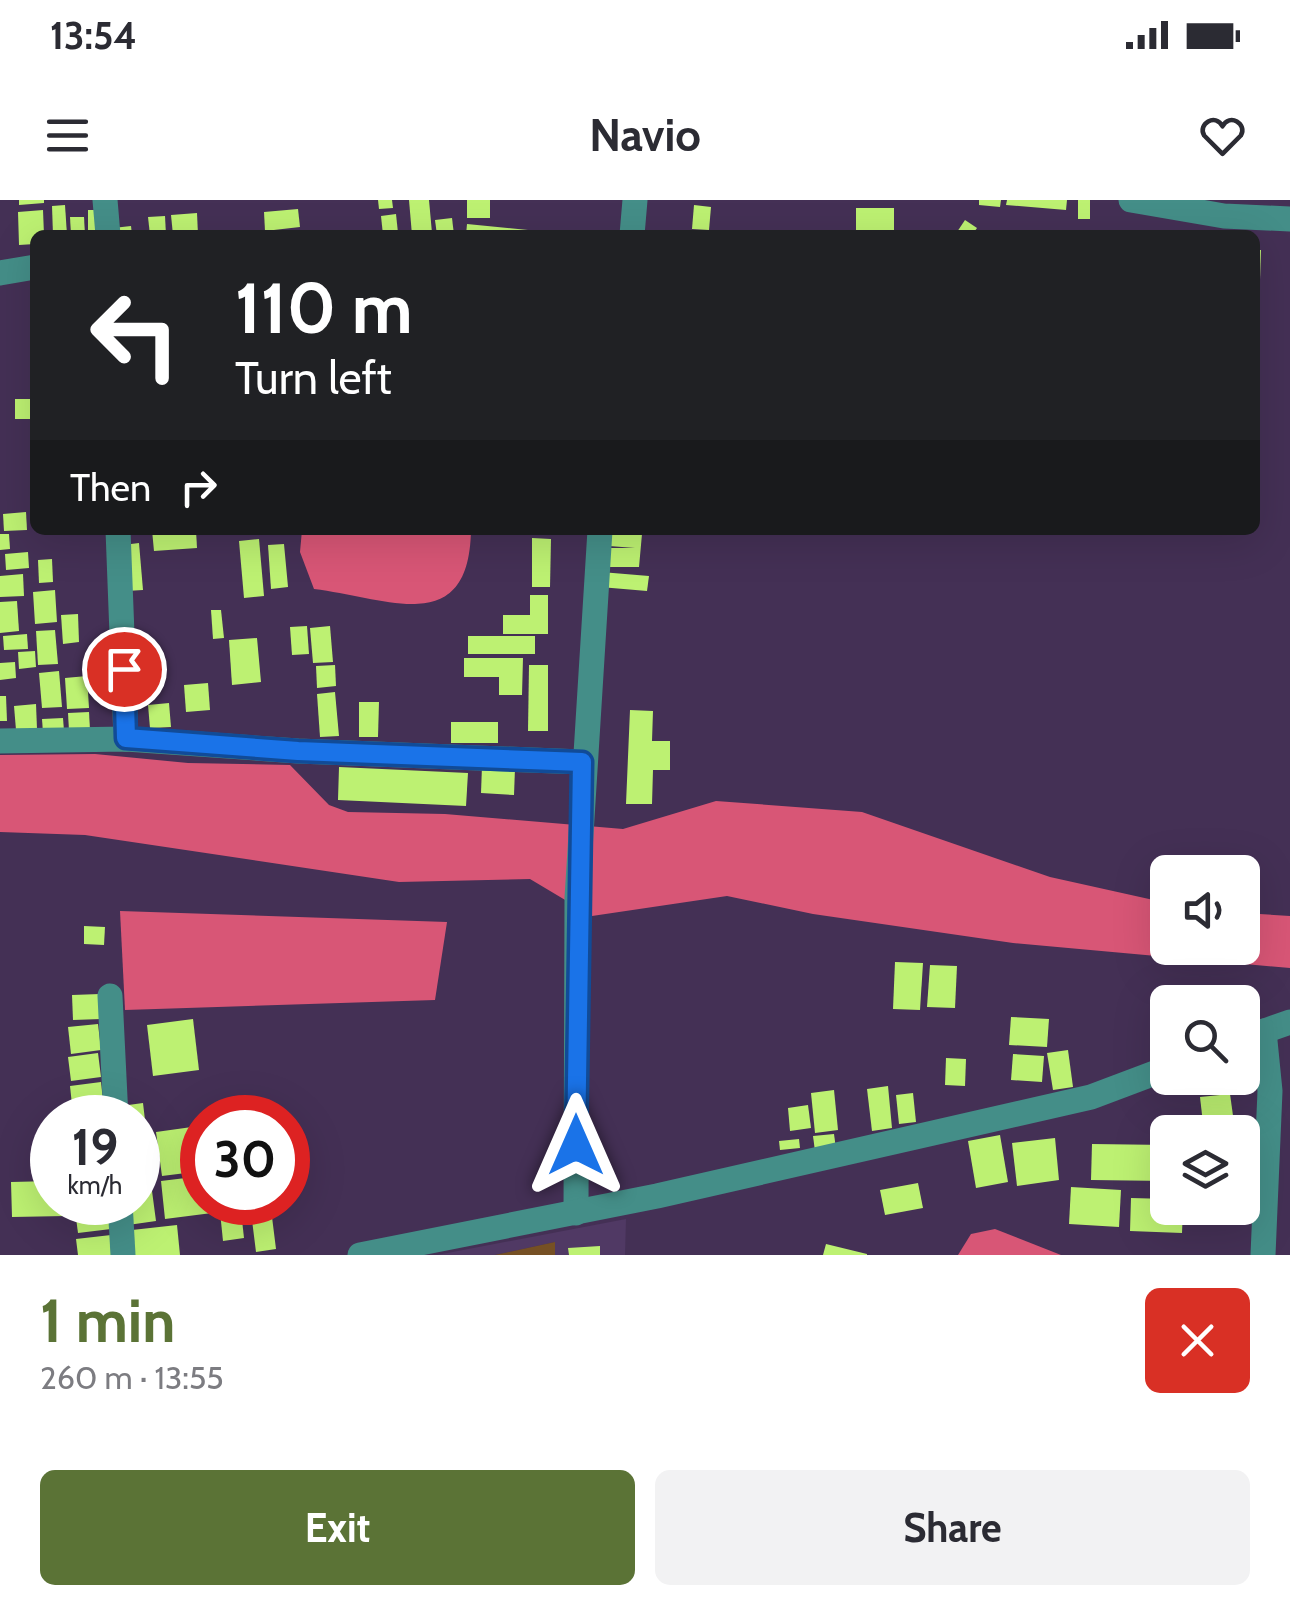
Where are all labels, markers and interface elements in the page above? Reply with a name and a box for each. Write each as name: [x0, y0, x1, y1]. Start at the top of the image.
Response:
text: 13:54: [50, 12, 137, 59]
icon: menu: [40, 108, 95, 163]
text: Navio: [589, 108, 701, 162]
icon: heart: [1195, 108, 1250, 163]
text: 110 m: [235, 265, 413, 351]
icon: left: [70, 270, 200, 400]
text: Turn left: [235, 351, 392, 405]
icon: right: [171, 460, 226, 515]
text: Then: [70, 464, 151, 511]
pin: [82, 627, 167, 712]
icon: arrive: [97, 642, 152, 697]
map controls: [1150, 855, 1260, 1225]
button: sound: [1150, 855, 1260, 965]
button: search: [1150, 985, 1260, 1095]
position arrow: [524, 1093, 628, 1197]
speed limit sign: 30: [180, 1095, 310, 1225]
button: layers: [1150, 1115, 1260, 1225]
text: 19: [72, 1117, 118, 1178]
text: km/h: [68, 1170, 122, 1200]
text: 1 min: [40, 1284, 175, 1357]
button: close: [1145, 1288, 1250, 1393]
text: 260 m · 13:55: [40, 1358, 224, 1397]
button: Exit: [40, 1470, 635, 1585]
button: Share: [655, 1470, 1250, 1585]

